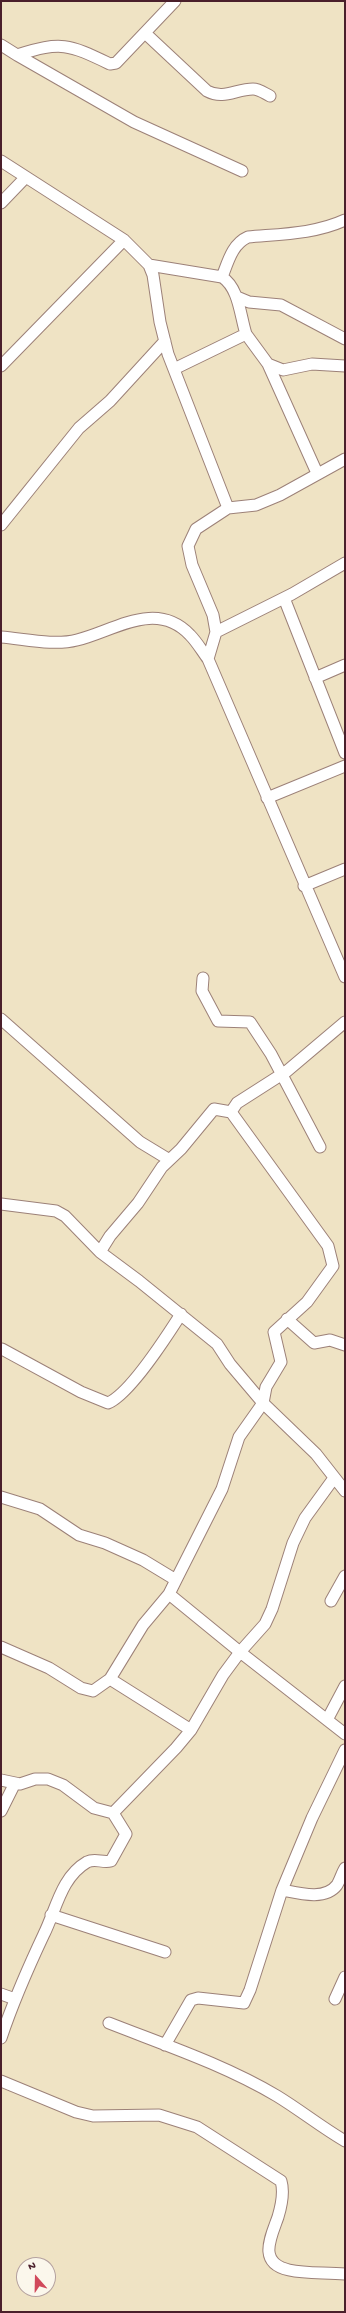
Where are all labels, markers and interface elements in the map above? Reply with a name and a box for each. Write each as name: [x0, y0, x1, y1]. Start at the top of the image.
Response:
north arrow: [16, 2257, 56, 2297]
text: N: [27, 2260, 38, 2274]

